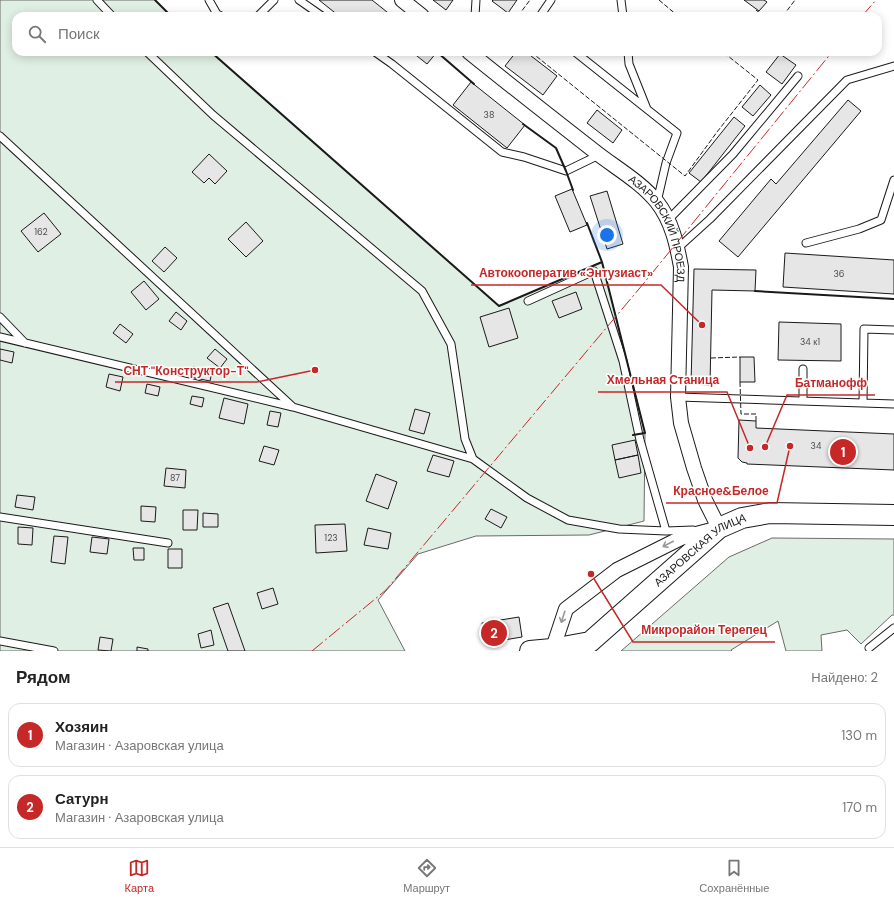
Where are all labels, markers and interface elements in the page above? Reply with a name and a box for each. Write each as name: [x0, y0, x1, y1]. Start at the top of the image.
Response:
search box: [12, 12, 882, 56]
icon: search: [26, 23, 48, 45]
text: Поиск: [58, 24, 100, 44]
house number: 38: [484, 109, 494, 121]
street label: АЗАРОВСКИЙ ПРОЕЗД: [626, 172, 688, 283]
your location: [597, 225, 617, 245]
house number: 162: [34, 226, 48, 238]
callout: Автокооператив «Энтузиаст»: [471, 261, 661, 285]
text: Автокооператив «Энтузиаст»: [479, 265, 653, 281]
house number: 36: [834, 268, 845, 280]
house number: 34 к1: [800, 336, 820, 348]
callout: СНТ "Конструктор-Т": [115, 358, 257, 382]
text: СНТ "Конструктор-Т": [123, 363, 249, 379]
callout: Хмельная Станица: [598, 368, 727, 392]
callout: Батманофф: [787, 371, 875, 395]
text: Хмельная Станица: [607, 372, 719, 388]
text: Батманофф: [795, 375, 868, 391]
pin: 1: [830, 437, 856, 467]
house number: 34: [811, 440, 822, 452]
house number: 87: [170, 472, 180, 484]
callout: Красное&Белое: [666, 479, 777, 503]
text: Красное&Белое: [673, 483, 769, 499]
street label: АЗАРОВСКАЯ УЛИЦА: [651, 510, 748, 589]
house number: 123: [324, 532, 338, 544]
one-way arrow: [663, 541, 675, 548]
one-way arrow: [559, 610, 566, 623]
pin: 2: [481, 618, 507, 648]
callout: Микрорайон Терепец: [633, 618, 775, 642]
text: Микрорайон Терепец: [641, 622, 767, 638]
text: Рядом: [16, 666, 71, 688]
text: Найдено: 2: [811, 669, 878, 686]
text: Хозяин: [55, 717, 108, 737]
text: 1: [28, 727, 32, 744]
text: 130 m: [841, 727, 877, 744]
text: Магазин · Азаровская улица: [55, 737, 224, 754]
text: Сатурн: [55, 789, 108, 809]
text: 2: [26, 799, 34, 816]
text: 170 m: [842, 799, 877, 816]
text: Магазин · Азаровская улица: [55, 809, 224, 826]
tab: Карта: [125, 857, 154, 895]
tab: Маршрут: [403, 857, 450, 895]
tab: Сохранённые: [699, 857, 769, 895]

